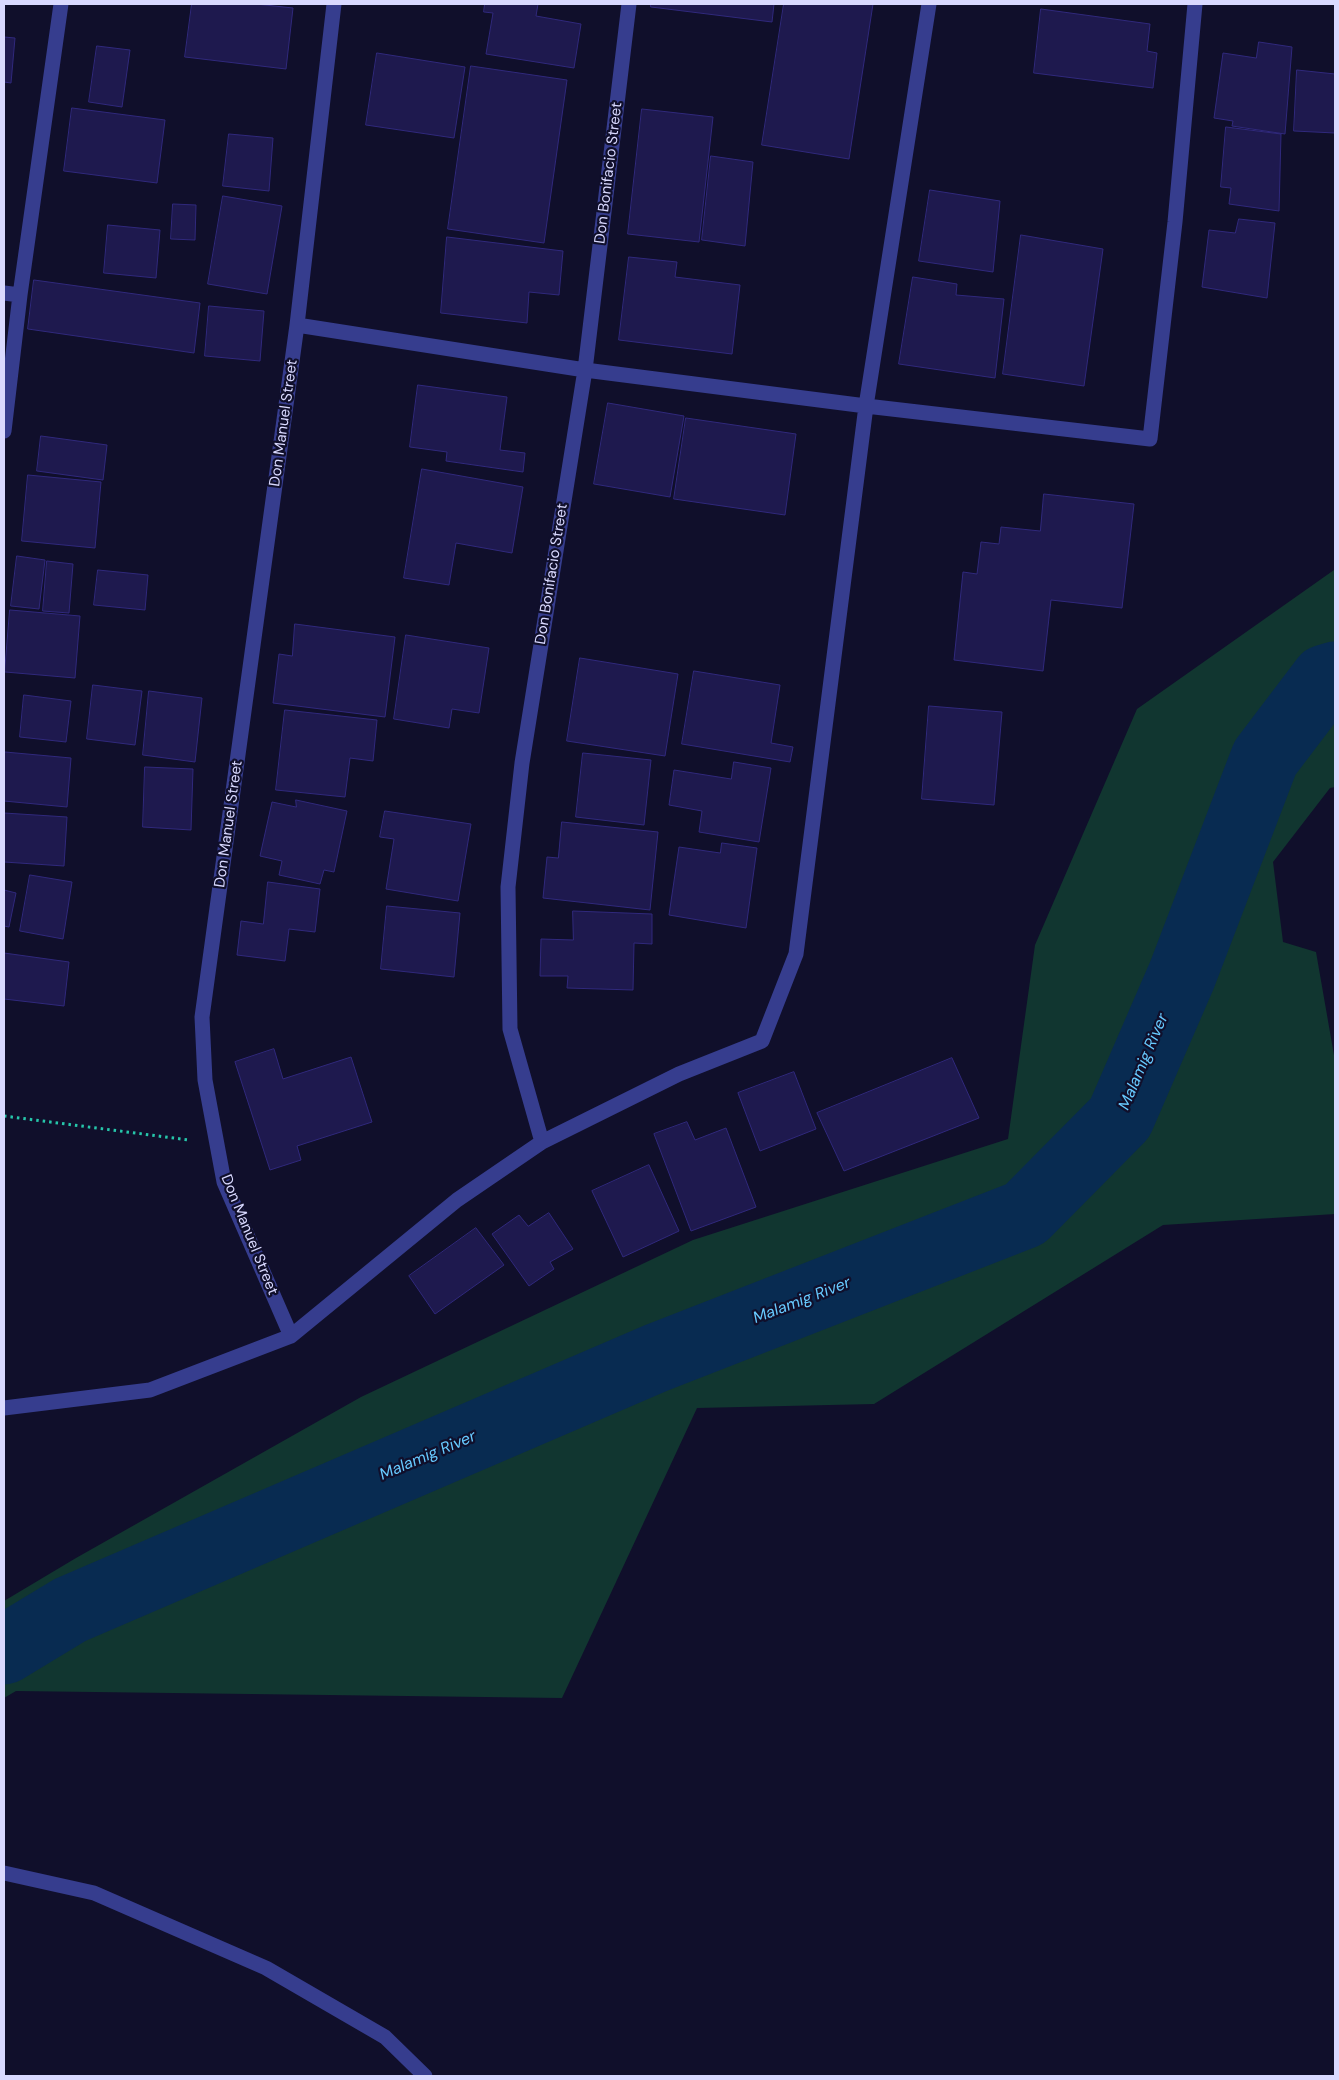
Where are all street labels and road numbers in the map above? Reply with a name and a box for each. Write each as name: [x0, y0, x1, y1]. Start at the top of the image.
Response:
street label: Don Bonifacio Street: [591, 101, 627, 245]
street label: Don Manuel Street: [266, 358, 302, 488]
street label: Don Bonifacio Street: [532, 502, 572, 646]
street label: Don Manuel Street: [211, 759, 247, 889]
street label: Don Manuel Street: [217, 1172, 281, 1298]

